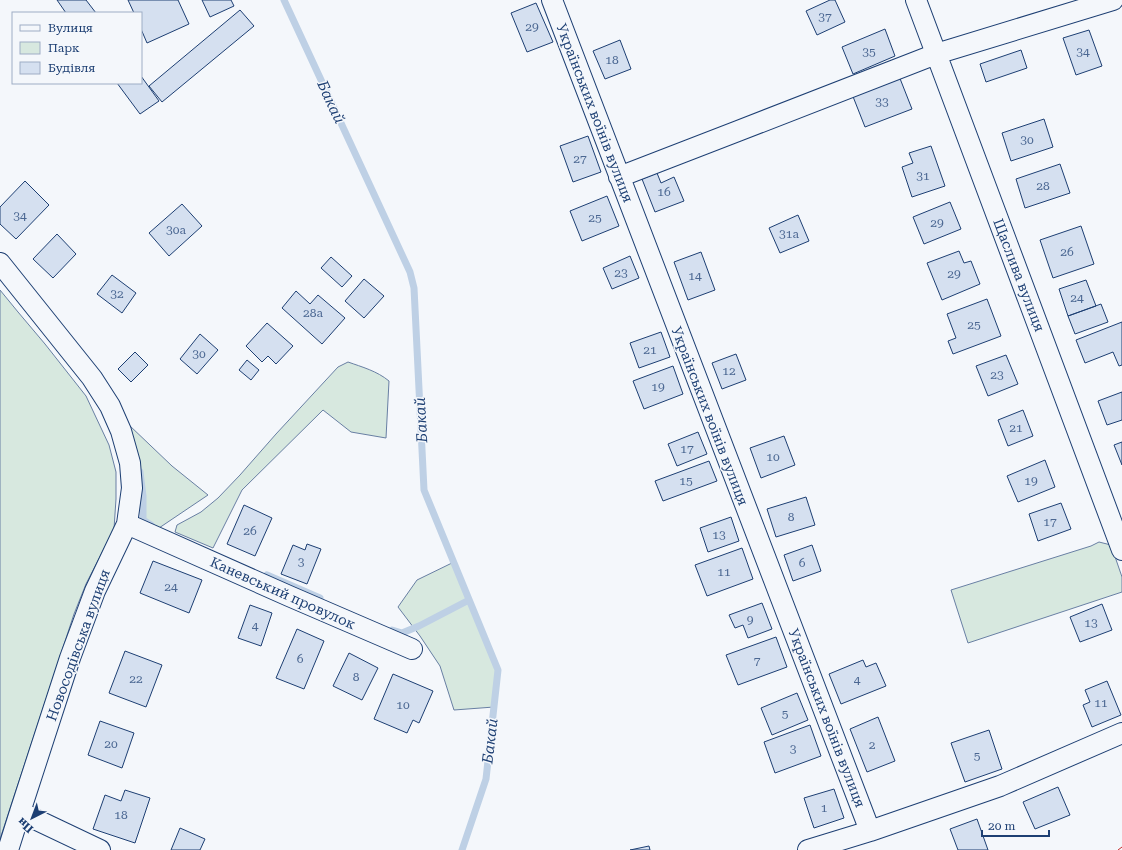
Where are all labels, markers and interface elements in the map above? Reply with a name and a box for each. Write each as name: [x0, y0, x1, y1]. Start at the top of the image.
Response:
house number: 37: [818, 10, 832, 24]
legend: [12, 12, 142, 84]
house number: 29: [525, 20, 539, 34]
text: Вулиця: [48, 21, 93, 35]
street label: Українських воїнів вулиця: [553, 21, 637, 205]
text: Парк: [48, 41, 80, 55]
house number: 35: [862, 45, 876, 59]
house number: 34: [1076, 45, 1090, 59]
house number: 18: [605, 53, 619, 67]
text: Будівля: [48, 61, 95, 75]
water label: Бакай: [313, 77, 349, 126]
house number: 33: [875, 95, 889, 109]
house number: 30: [1020, 133, 1034, 147]
house number: 27: [573, 152, 587, 166]
house number: 31: [916, 169, 930, 183]
house number: 28: [1036, 179, 1050, 193]
house number: 16: [657, 185, 671, 199]
house number: 34: [13, 209, 27, 223]
house number: 25: [588, 211, 602, 225]
house number: 29: [930, 216, 944, 230]
street label: Щаслива вулиця: [990, 216, 1048, 334]
house number: 30а: [166, 223, 186, 237]
house number: 31а: [779, 227, 799, 241]
house number: 26: [1060, 245, 1074, 259]
house number: 23: [614, 266, 628, 280]
house number: 29: [947, 267, 961, 281]
house number: 14: [688, 269, 702, 283]
house number: 32: [110, 287, 124, 301]
house number: 24: [1070, 291, 1084, 305]
house number: 28а: [303, 306, 323, 320]
house number: 25: [967, 318, 981, 332]
street label: Українських воїнів вулиця: [668, 324, 752, 508]
house number: 21: [643, 343, 657, 357]
house number: 30: [192, 347, 206, 361]
house number: 12: [722, 364, 736, 378]
house number: 23: [990, 368, 1004, 382]
house number: 19: [651, 380, 665, 394]
water label: Бакай: [411, 397, 431, 444]
house number: 21: [1009, 421, 1023, 435]
house number: 17: [680, 442, 694, 456]
house number: 10: [766, 450, 780, 464]
house number: 15: [679, 474, 693, 488]
house number: 19: [1024, 474, 1038, 488]
house number: 8: [788, 510, 795, 524]
house number: 17: [1043, 515, 1057, 529]
house number: 26: [243, 524, 257, 538]
house number: 13: [712, 528, 726, 542]
street label: Каневський провулок: [208, 554, 358, 632]
house number: 3: [298, 555, 305, 569]
house number: 6: [799, 556, 806, 570]
house number: 11: [717, 565, 731, 579]
street label: Новосодівська вулиця: [43, 567, 113, 723]
house number: 24: [164, 580, 178, 594]
house number: 9: [747, 613, 754, 627]
house number: 13: [1084, 616, 1098, 630]
house number: 4: [252, 619, 259, 633]
street label: Українських воїнів вулиця: [785, 626, 869, 810]
house number: 6: [297, 652, 304, 666]
house number: 7: [754, 654, 761, 668]
house number: 8: [353, 670, 360, 684]
house number: 22: [129, 672, 143, 686]
house number: 4: [854, 673, 861, 687]
house number: 11: [1094, 696, 1108, 710]
house number: 10: [396, 698, 410, 712]
house number: 5: [782, 707, 789, 721]
water label: Бакай: [478, 717, 502, 766]
house number: 20: [104, 737, 118, 751]
house number: 2: [869, 738, 876, 752]
house number: 3: [790, 742, 797, 756]
house number: 5: [974, 749, 981, 763]
north arrow: [12, 798, 52, 838]
house number: 1: [821, 801, 828, 815]
house number: 18: [114, 808, 128, 822]
scale bar: [982, 812, 1049, 838]
text: Пн: [15, 814, 36, 835]
text: 20 m: [988, 819, 1015, 833]

